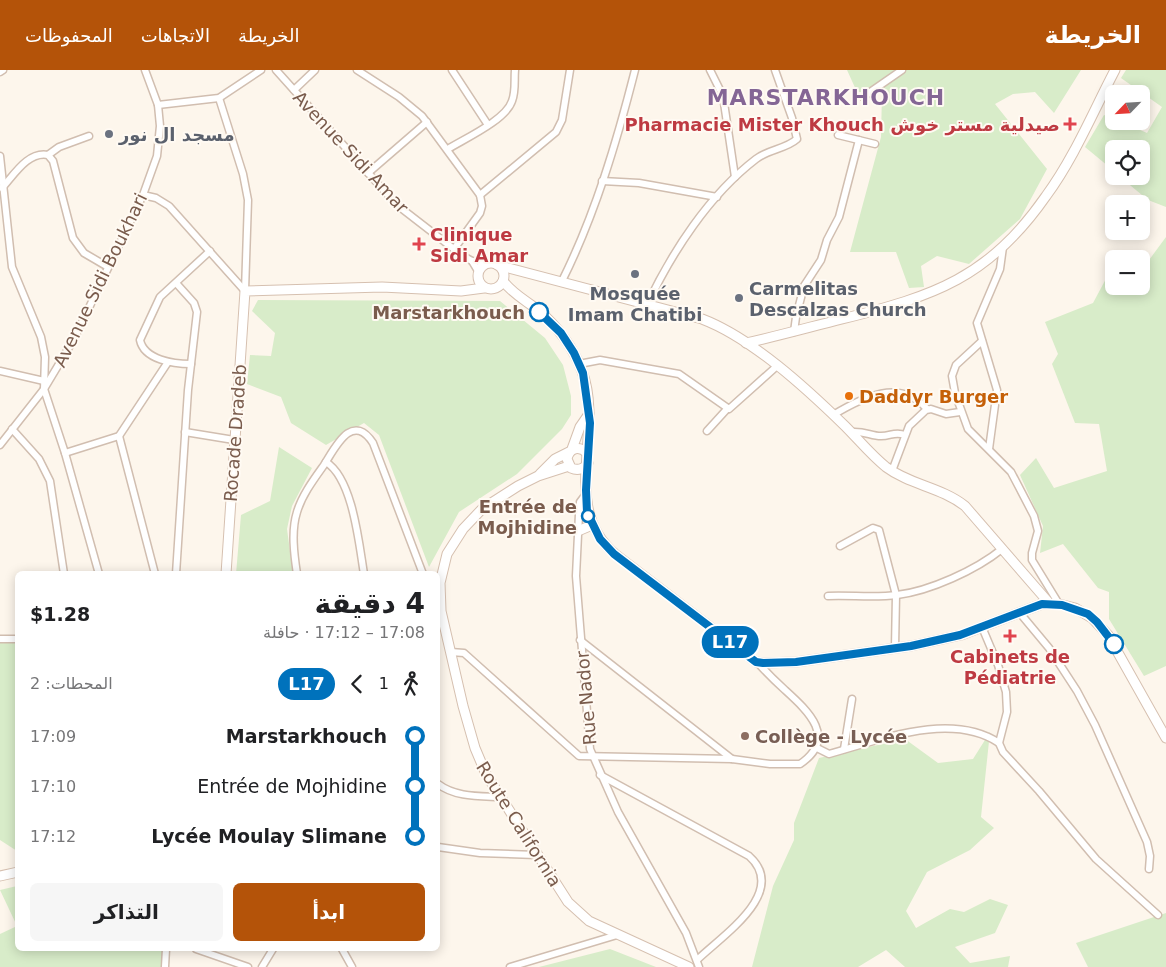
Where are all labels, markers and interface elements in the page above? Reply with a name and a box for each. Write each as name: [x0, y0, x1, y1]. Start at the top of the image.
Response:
text: الخريطة: [1045, 21, 1141, 49]
text: المحفوظات: [25, 25, 113, 46]
text: الاتجاهات: [141, 25, 210, 46]
text: الخريطة: [238, 25, 299, 46]
district label: MARSTARKHOUCH: [707, 85, 945, 110]
north arrow: [1105, 85, 1150, 130]
map controls: [1105, 85, 1150, 295]
street label: Avenue Sidi Amar: [289, 87, 413, 218]
place label: Pharmacie Mister Khouch صيدلية مستر خوش: [625, 114, 1060, 136]
marker: Pharmacie Mister Khouch صيدلية مستر خوش: [1064, 118, 1076, 130]
place label: مسجد ال نور: [118, 124, 235, 146]
marker: مسجد ال نور: [103, 128, 115, 140]
button: locate: [1105, 140, 1150, 185]
street label: Avenue Sidi Boukhari: [49, 189, 151, 371]
button: +: [1105, 195, 1150, 240]
place label: Clinique Sidi Amar: [430, 224, 528, 266]
marker: Clinique Sidi Amar: [412, 237, 426, 251]
button: −: [1105, 250, 1150, 295]
marker: Mosquée Imam Chatibi: [629, 268, 641, 280]
place label: Carmelitas Descalzas Church: [749, 278, 927, 320]
place label: Mosquée Imam Chatibi: [568, 283, 702, 325]
marker: Carmelitas Descalzas Church: [733, 292, 745, 304]
place label: Marstarkhouch: [372, 302, 525, 323]
marker: Marstarkhouch: [529, 302, 549, 322]
street label: Rocade Dradeb: [220, 363, 250, 503]
place label: Daddyr Burger: [859, 386, 1008, 407]
marker: Daddyr Burger: [843, 390, 855, 402]
place label: Entrée de Mojhidine: [477, 496, 577, 538]
marker: Entrée de Mojhidine: [581, 509, 595, 523]
text: 4 دقيقة: [315, 587, 425, 620]
text: $1.28: [30, 603, 90, 625]
text: 17:08 – 17:12 · حافلة: [263, 623, 425, 642]
line badge: L17: [701, 626, 759, 658]
marker: Cabinets de Pédiatrie: [1003, 629, 1017, 643]
text: L17: [712, 631, 748, 652]
unlabelled marker: [1104, 634, 1124, 654]
place label: Cabinets de Pédiatrie: [950, 646, 1070, 688]
street label: Rue Nador: [571, 650, 601, 746]
icon: back: [343, 670, 371, 698]
icon: walk: [397, 670, 425, 698]
text: L17: [288, 673, 325, 694]
text: المحطات: 2: [30, 674, 113, 693]
text: 1: [379, 674, 389, 693]
text: Marstarkhouch: [226, 725, 387, 747]
place label: Collège - Lycée: [755, 726, 907, 747]
text: 17:09: [30, 727, 76, 746]
marker: Collège - Lycée: [739, 730, 751, 742]
street label: Route California: [472, 758, 566, 890]
text: Entrée de Mojhidine: [197, 775, 387, 797]
text: 17:10: [30, 777, 76, 796]
text: Lycée Moulay Slimane: [151, 825, 387, 847]
text: 17:12: [30, 827, 76, 846]
button: التذاكر: [30, 883, 223, 941]
button: ابدأ: [233, 883, 425, 941]

